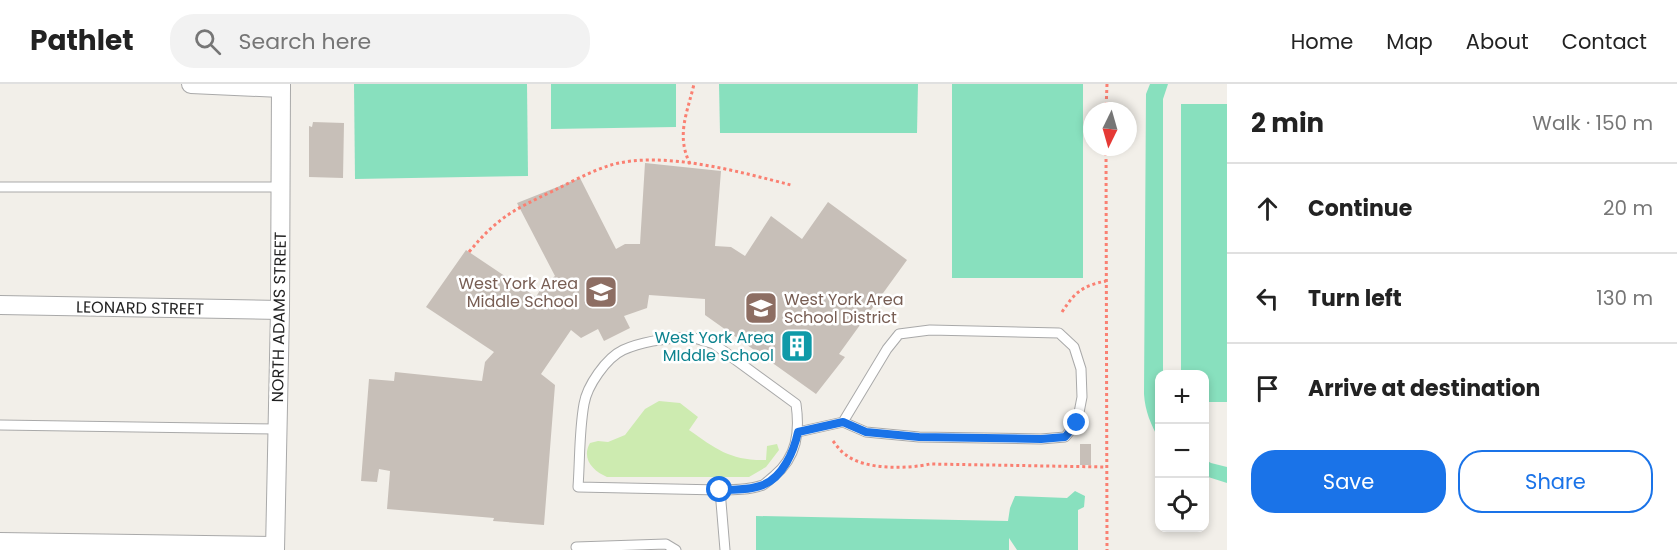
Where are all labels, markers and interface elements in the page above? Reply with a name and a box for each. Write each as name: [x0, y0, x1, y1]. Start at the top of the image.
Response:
search box: [170, 14, 590, 68]
text: Pathlet: [30, 21, 134, 60]
icon: search: [191, 25, 224, 58]
text: Search here: [239, 26, 371, 57]
text: Home: [1291, 27, 1353, 56]
text: Map: [1386, 27, 1433, 56]
text: About: [1466, 27, 1529, 56]
text: Contact: [1562, 27, 1647, 56]
north arrow: [1083, 102, 1137, 156]
text: 2 min: [1251, 105, 1324, 141]
text: Walk · 150 m: [1532, 109, 1653, 137]
icon: ahead: [1251, 192, 1284, 225]
text: Continue: [1308, 193, 1412, 224]
text: 20 m: [1603, 194, 1653, 222]
street label: NORTH ADAMS STREET: [266, 231, 292, 403]
place label: West York Area Middle School: [458, 272, 578, 313]
school or university icon: West York Area Middle School: [583, 274, 619, 310]
icon: left: [1251, 282, 1284, 315]
text: Turn left: [1308, 283, 1402, 314]
text: 130 m: [1596, 284, 1653, 312]
place label: West York Area School District: [784, 288, 904, 329]
school or university icon: West York Area School District: [743, 290, 779, 326]
street label: LEONARD STREET: [76, 295, 204, 321]
place label: West York Area MIddle School: [654, 326, 774, 367]
building icon: West York Area MIddle School: [779, 328, 815, 364]
map controls: [1155, 370, 1209, 532]
button: +: [1155, 370, 1209, 424]
icon: arrive: [1251, 372, 1284, 405]
text: Arrive at destination: [1308, 373, 1540, 404]
route end: [1063, 409, 1089, 435]
button: −: [1155, 424, 1209, 478]
button: Save: [1251, 450, 1446, 513]
button: Share: [1458, 450, 1653, 513]
route start: [706, 476, 732, 502]
button: locate: [1155, 478, 1209, 532]

